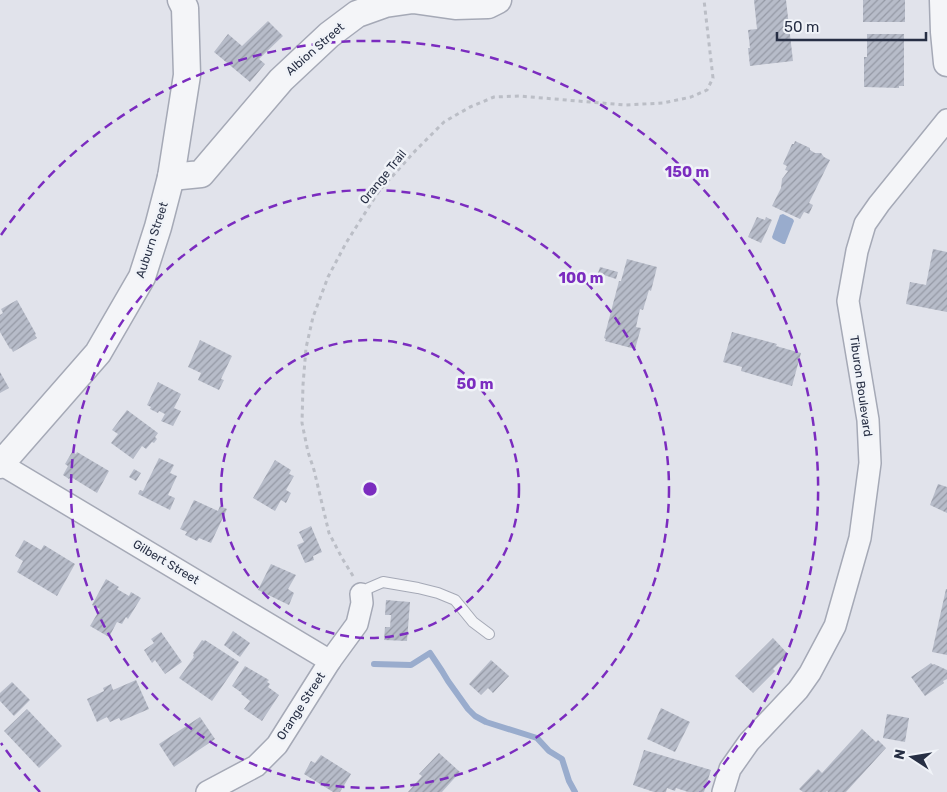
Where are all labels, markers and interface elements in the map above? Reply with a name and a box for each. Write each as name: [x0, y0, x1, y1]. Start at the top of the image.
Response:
scale bar: [777, 10, 926, 42]
text: 50 m: [784, 18, 819, 36]
street label: Albion Street: [283, 20, 347, 78]
street label: Orange Trail: [357, 147, 409, 207]
text: 150 m: [665, 163, 709, 181]
street label: Auburn Street: [133, 200, 171, 280]
text: 100 m: [559, 269, 603, 287]
street label: Tiburon Boulevard: [847, 335, 875, 437]
text: 50 m: [457, 375, 493, 393]
centre of rings: [361, 480, 379, 498]
street label: Gilbert Street: [130, 537, 202, 587]
street label: Orange Street: [274, 669, 328, 743]
north arrow: [887, 732, 937, 782]
text: N: [890, 748, 909, 761]

